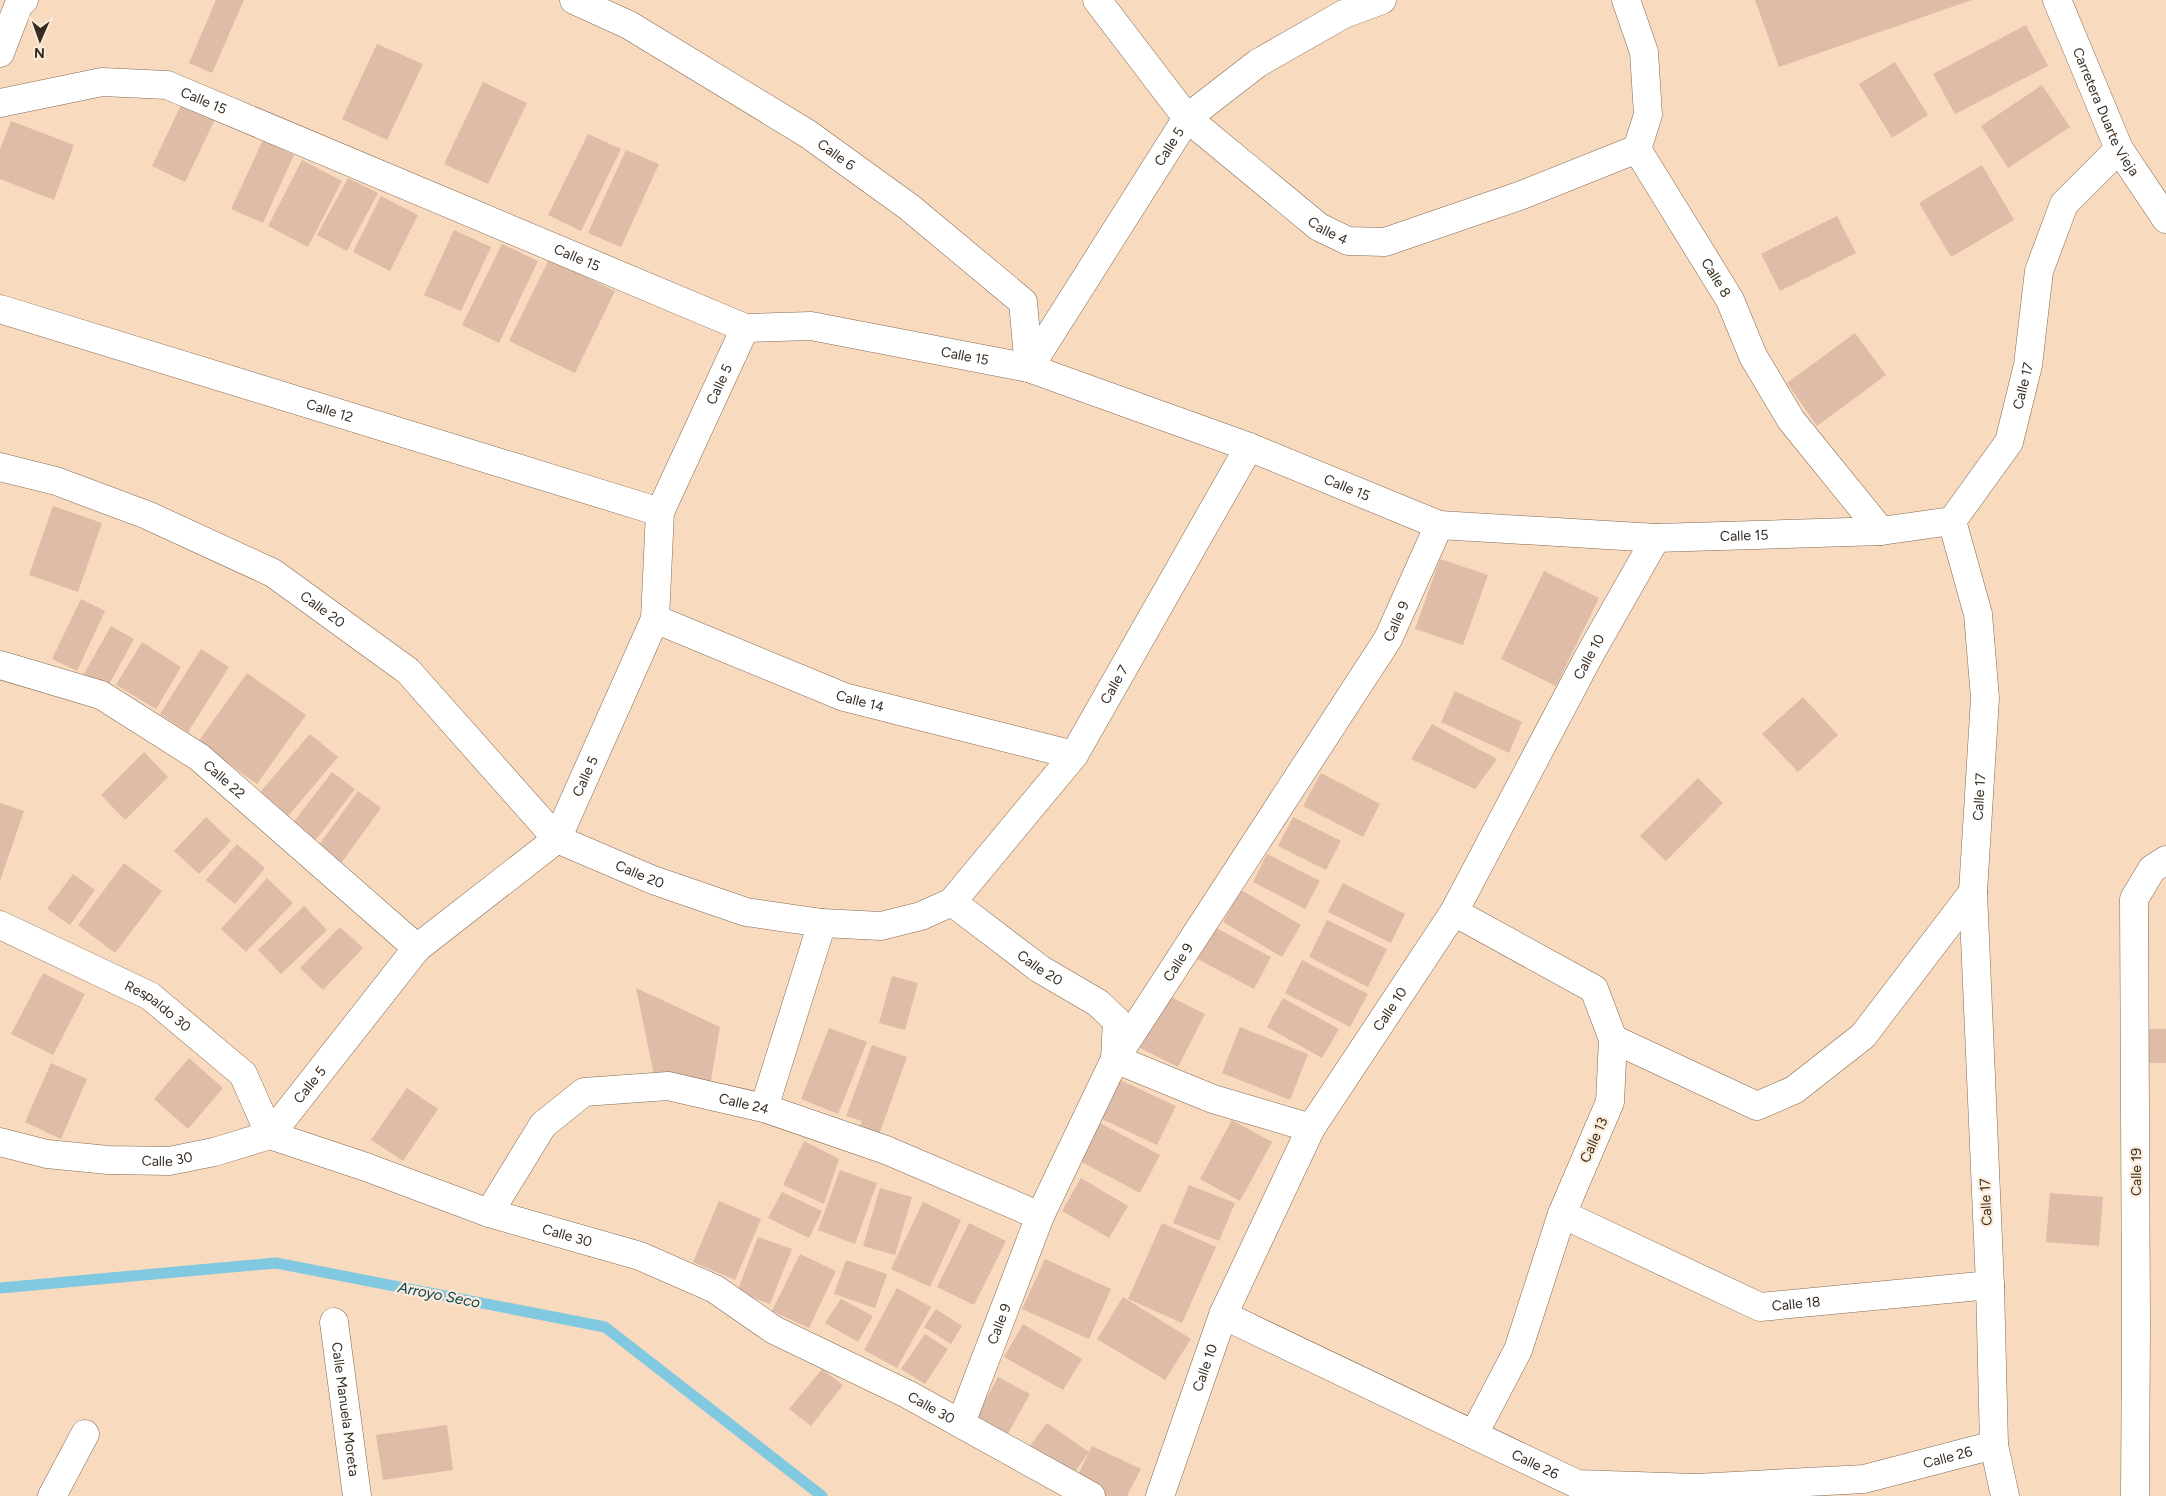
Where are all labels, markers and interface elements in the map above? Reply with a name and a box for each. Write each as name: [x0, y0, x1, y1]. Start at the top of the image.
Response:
north arrow: [15, 15, 65, 65]
text: N: [34, 44, 45, 61]
street label: Carretera Duarte Vieja: [2069, 45, 2143, 179]
street label: Calle 15: [178, 83, 229, 118]
street label: Calle 5: [1150, 124, 1188, 169]
street label: Calle 6: [814, 135, 859, 174]
street label: Calle 4: [1304, 213, 1351, 248]
street label: Calle 15: [551, 240, 603, 275]
street label: Calle 8: [1698, 255, 1735, 301]
street label: Calle 15: [940, 343, 990, 369]
street label: Calle 17: [2009, 360, 2037, 411]
street label: Calle 5: [702, 361, 736, 407]
street label: Calle 12: [304, 395, 355, 426]
street label: Calle 15: [1321, 470, 1373, 504]
street label: Calle 15: [1720, 526, 1769, 545]
street label: Calle 20: [297, 587, 349, 631]
street label: Calle 9: [1380, 598, 1412, 644]
street label: Calle 10: [1570, 631, 1608, 682]
street label: Calle 7: [1096, 662, 1132, 707]
street label: Calle 14: [833, 686, 886, 715]
street label: Calle 5: [569, 753, 601, 799]
street label: Calle 22: [200, 756, 249, 802]
street label: Calle 17: [1969, 772, 1989, 821]
street label: Calle 20: [613, 856, 667, 892]
street label: Calle 9: [1159, 940, 1197, 985]
street label: Calle 20: [1014, 946, 1066, 989]
street label: Respaldo 30: [122, 977, 195, 1035]
street label: Calle 10: [1369, 984, 1410, 1034]
street label: Calle 5: [290, 1063, 329, 1107]
street label: Calle 24: [717, 1089, 772, 1118]
street label: Calle 13: [1576, 1115, 1612, 1165]
street label: Calle 30: [141, 1148, 194, 1170]
street label: Calle 19: [2128, 1148, 2145, 1196]
street label: Calle 17: [1976, 1177, 1996, 1226]
street label: Calle 30: [540, 1220, 594, 1250]
water label: Arroyo Seco: [395, 1278, 482, 1312]
street label: Calle 18: [1771, 1293, 1821, 1314]
street label: Calle 9: [983, 1301, 1014, 1347]
street label: Calle Manuela Moreta: [328, 1341, 363, 1477]
street label: Calle 10: [1189, 1341, 1221, 1394]
street label: Calle 30: [905, 1388, 958, 1427]
street label: Calle 26: [1921, 1443, 1974, 1472]
street label: Calle 26: [1509, 1446, 1562, 1483]

